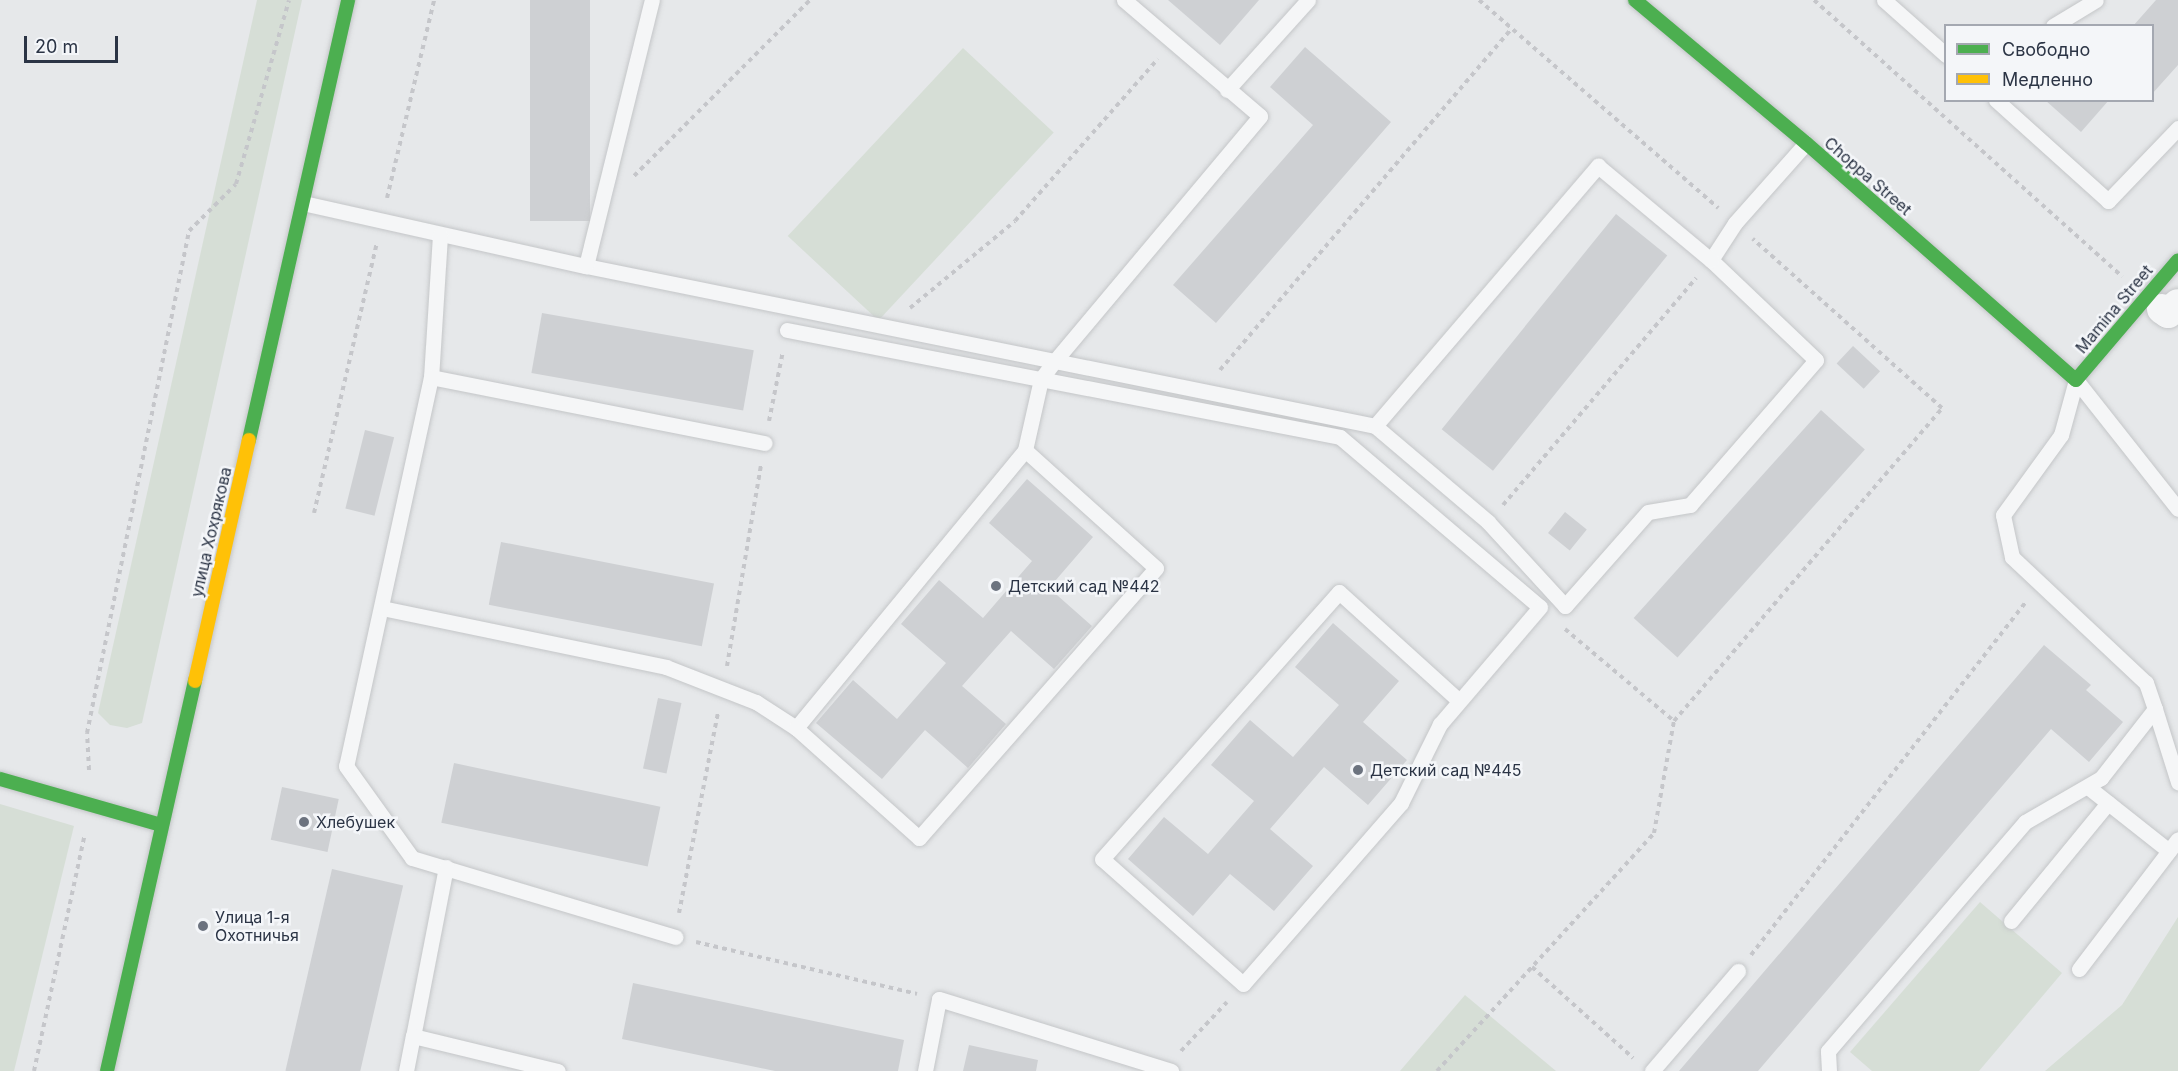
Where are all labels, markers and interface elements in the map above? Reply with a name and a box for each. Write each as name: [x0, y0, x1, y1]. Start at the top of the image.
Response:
scale bar: [27, 24, 122, 62]
legend: [1944, 24, 2154, 102]
text: 20 m: [35, 36, 78, 57]
text: Свободно: [2002, 39, 2090, 60]
text: Медленно: [2002, 69, 2093, 90]
street label: Choppa Street: [1821, 133, 1915, 219]
street label: Mamina Street: [2071, 261, 2157, 357]
street label: улица Хохрякова: [187, 465, 235, 599]
place label: Детский сад №442: [1008, 576, 1160, 596]
marker: Детский сад №442: [989, 579, 1003, 593]
place label: Детский сад №445: [1370, 760, 1522, 780]
marker: Детский сад №445: [1351, 763, 1365, 777]
place label: Хлебушек: [316, 812, 395, 832]
marker: Хлебушек: [297, 815, 311, 829]
place label: Улица 1-я Охотничья: [215, 907, 299, 945]
marker: Улица 1-я Охотничья: [196, 919, 210, 933]

